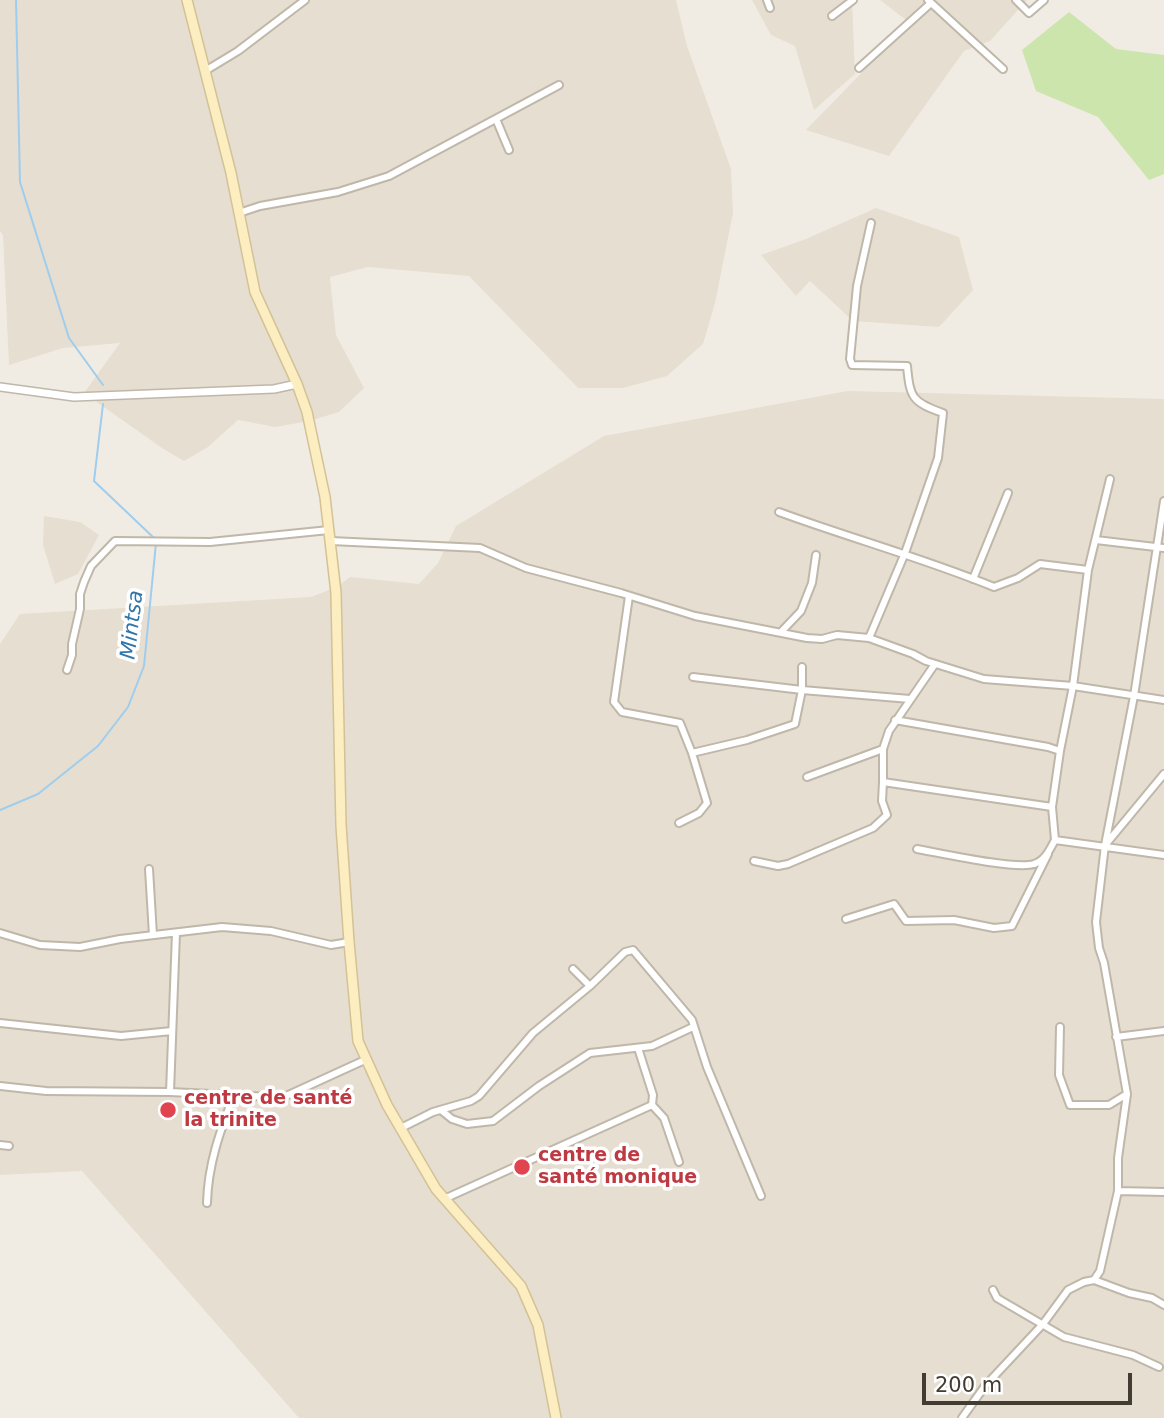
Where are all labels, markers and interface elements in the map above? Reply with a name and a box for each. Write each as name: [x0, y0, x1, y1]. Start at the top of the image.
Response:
water label: Mintsa: [116, 589, 150, 661]
place label: centre de santé la trinite: [184, 1088, 352, 1132]
marker: centre de santé la trinite: [158, 1100, 178, 1120]
place label: centre de santé monique: [538, 1145, 697, 1189]
marker: centre de santé monique: [512, 1157, 532, 1177]
scale bar: [926, 1358, 1136, 1402]
text: 200 m: [935, 1373, 1002, 1397]

